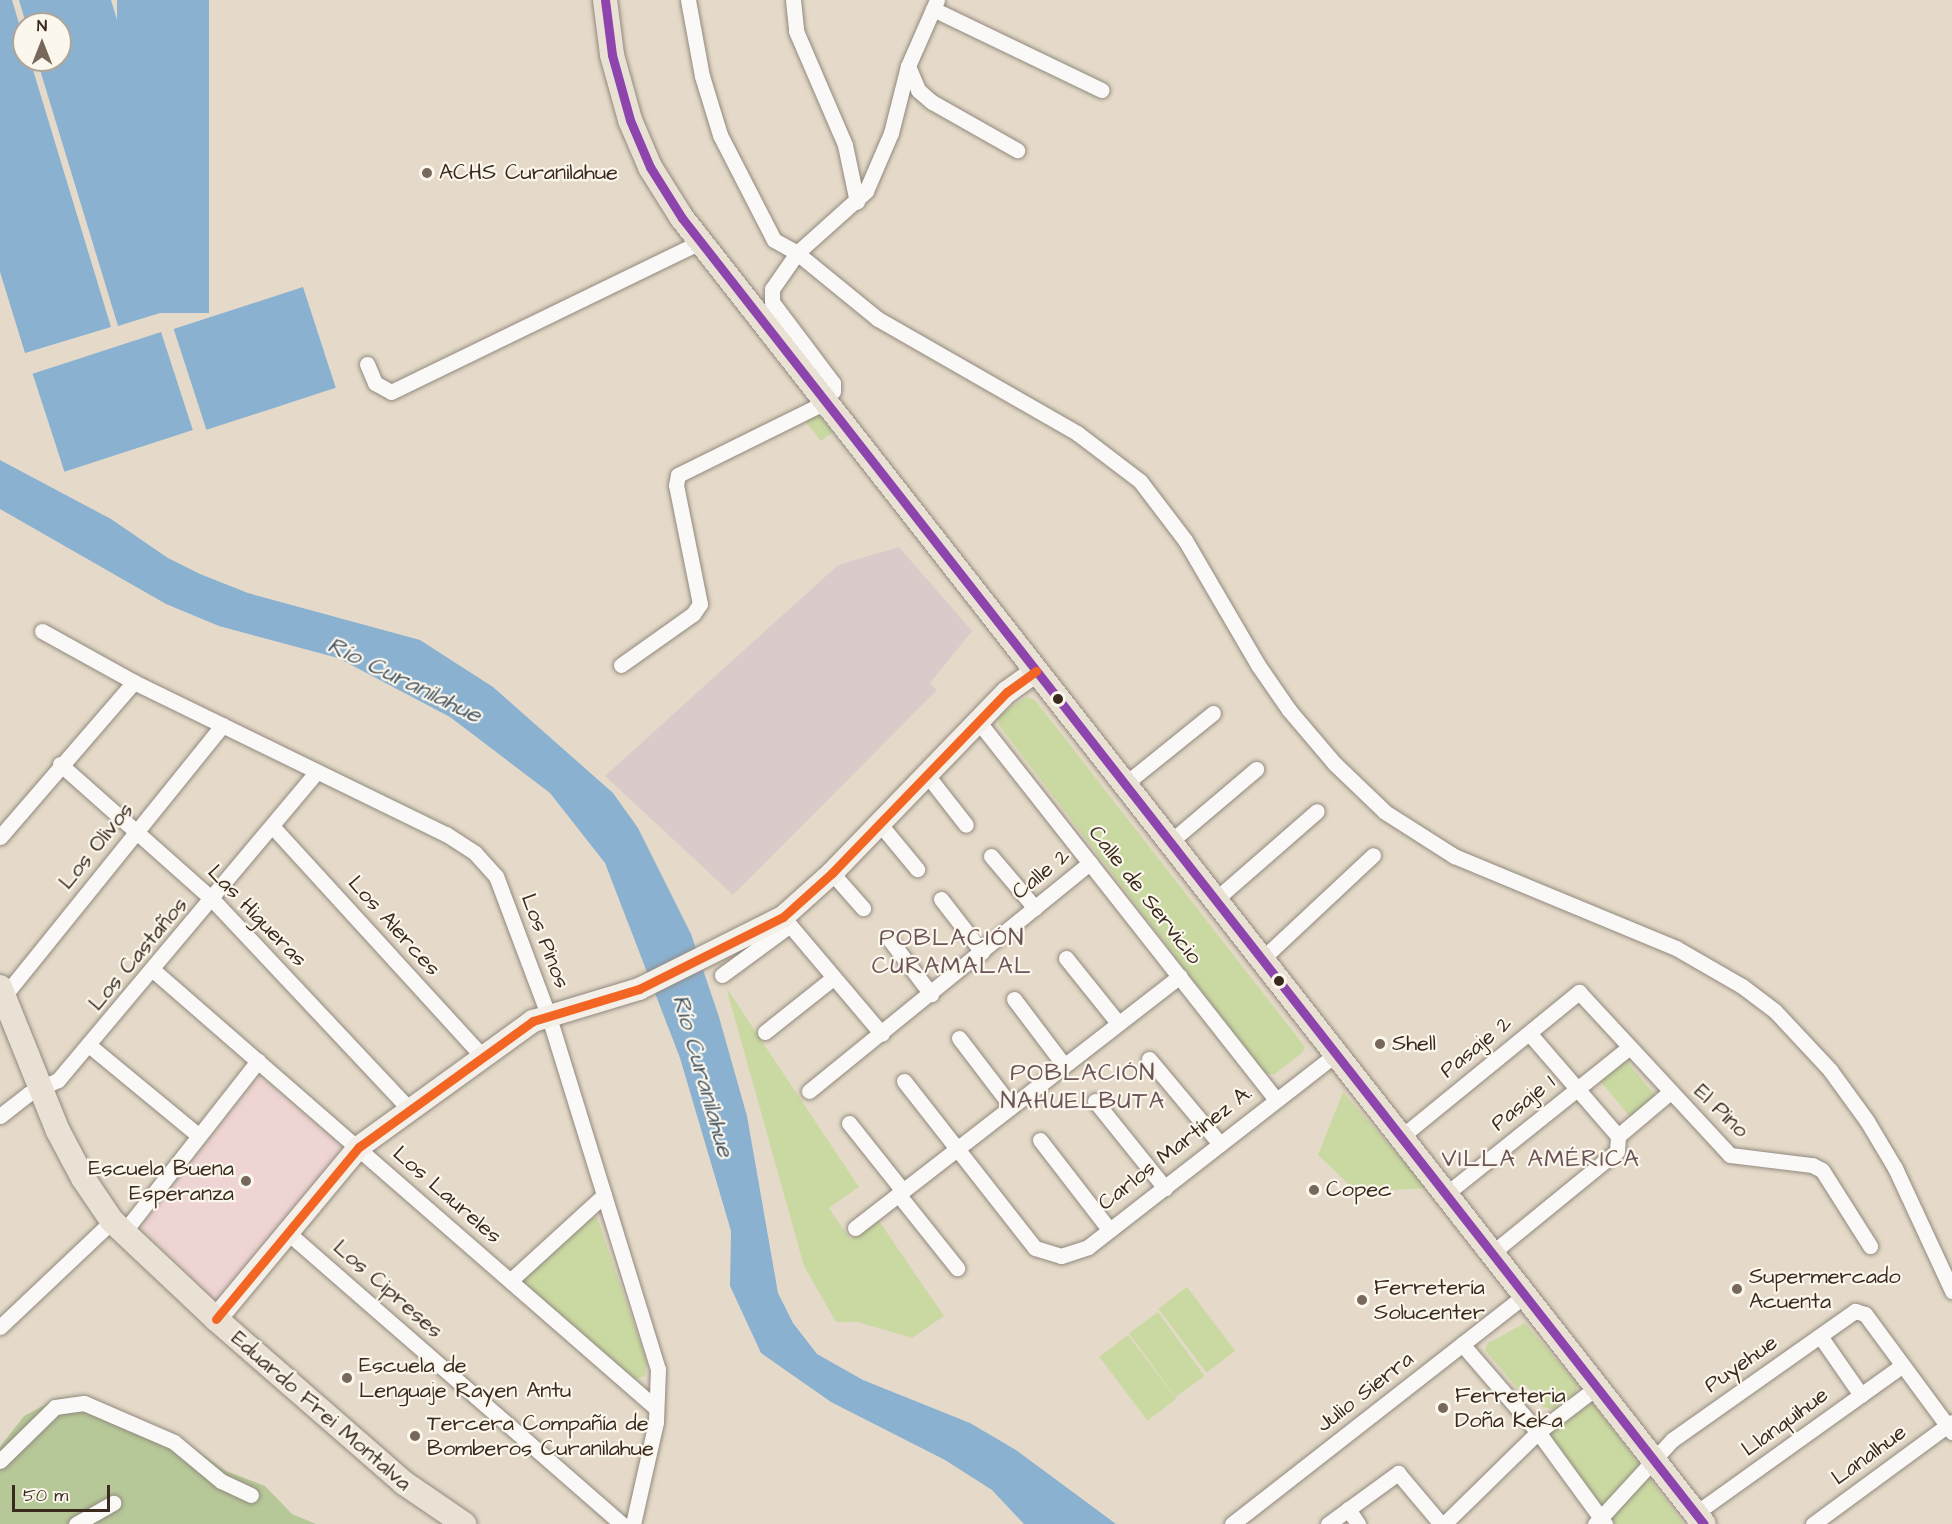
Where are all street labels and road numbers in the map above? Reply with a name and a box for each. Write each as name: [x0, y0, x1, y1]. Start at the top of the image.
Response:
street label: Los Olivos: [53, 797, 139, 895]
street label: Calle de Servicio: [1083, 820, 1207, 970]
street label: Calle 2: [1007, 843, 1075, 905]
street label: Las Higueras: [202, 859, 312, 973]
street label: Los Alerces: [342, 870, 446, 982]
street label: Los Pinos: [515, 890, 575, 992]
street label: Los Castaños: [83, 892, 193, 1016]
street label: Pasaje 2: [1435, 1010, 1517, 1084]
street label: Pasaje 1: [1486, 1069, 1560, 1137]
street label: El Pino: [1688, 1079, 1754, 1143]
street label: Carlos Martínez A.: [1093, 1080, 1257, 1216]
street label: Los Laureles: [387, 1141, 507, 1249]
street label: Los Cipreses: [328, 1234, 448, 1344]
street label: Eduardo Frei Montalva: [225, 1325, 417, 1497]
street label: Puyehue: [1699, 1329, 1783, 1399]
street label: Julio Sierra: [1311, 1346, 1419, 1438]
street label: Llanquihue: [1737, 1382, 1833, 1462]
street label: Lanalhue: [1826, 1419, 1912, 1491]

